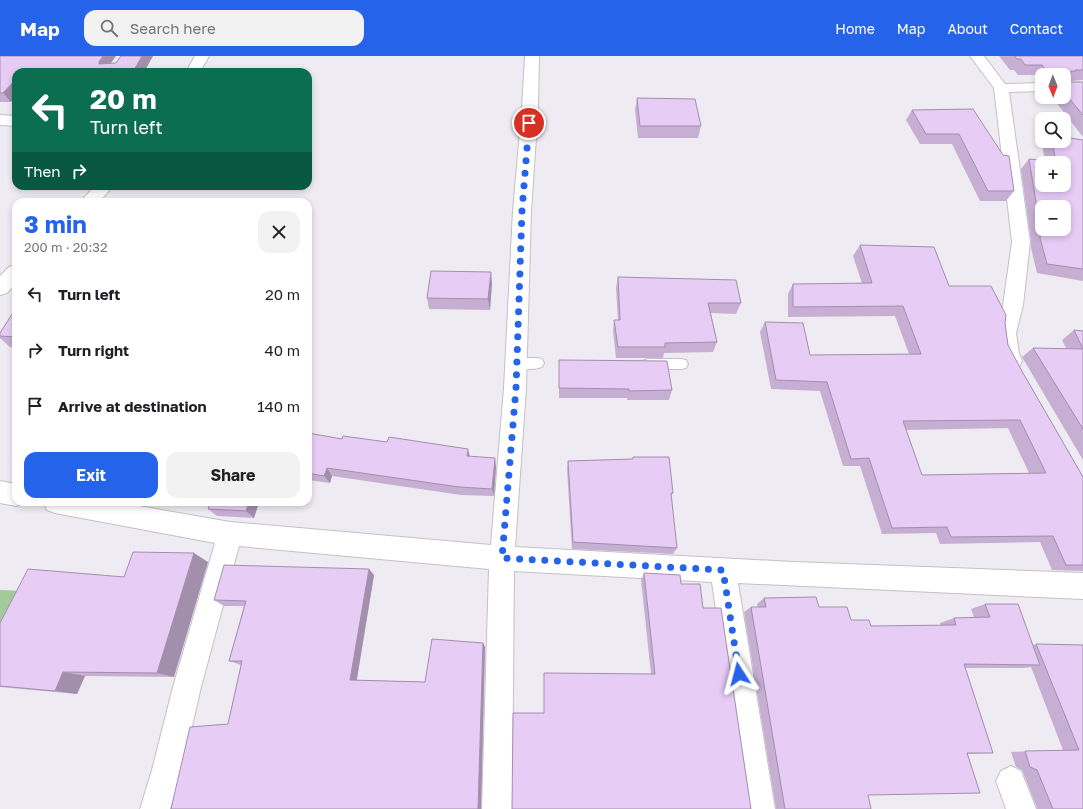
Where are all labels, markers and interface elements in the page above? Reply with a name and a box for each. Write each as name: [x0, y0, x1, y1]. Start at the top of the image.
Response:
search box: [84, 10, 364, 46]
text: Map: [20, 17, 60, 40]
icon: search: [98, 17, 120, 39]
text: Search here: [130, 19, 216, 37]
text: Home: [835, 20, 875, 37]
text: Map: [897, 20, 925, 37]
text: About: [947, 20, 988, 37]
text: Contact: [1010, 20, 1063, 37]
north arrow: [1035, 68, 1071, 104]
map controls: [1035, 68, 1071, 236]
text: 20 m: [90, 82, 157, 115]
icon: left: [24, 84, 76, 136]
pin: [512, 106, 546, 140]
icon: arrive: [518, 112, 540, 134]
button: search: [1035, 112, 1071, 148]
text: Turn left: [90, 116, 163, 138]
button: +: [1035, 156, 1071, 192]
icon: right: [68, 160, 90, 182]
text: Then: [24, 162, 60, 180]
button: −: [1035, 200, 1071, 236]
text: 3 min: [24, 209, 87, 238]
button: close: [258, 211, 300, 253]
text: 200 m · 20:32: [24, 239, 107, 255]
icon: left: [24, 283, 46, 305]
text: Turn left: [58, 285, 120, 303]
text: 20 m: [265, 285, 300, 303]
icon: right: [24, 339, 46, 361]
text: Turn right: [58, 341, 129, 359]
text: 40 m: [265, 341, 300, 359]
icon: arrive: [24, 395, 46, 417]
text: Arrive at destination: [58, 397, 207, 415]
text: 140 m: [257, 397, 300, 415]
button: Exit: [24, 452, 158, 498]
button: Share: [166, 452, 300, 498]
position arrow: [718, 653, 760, 695]

